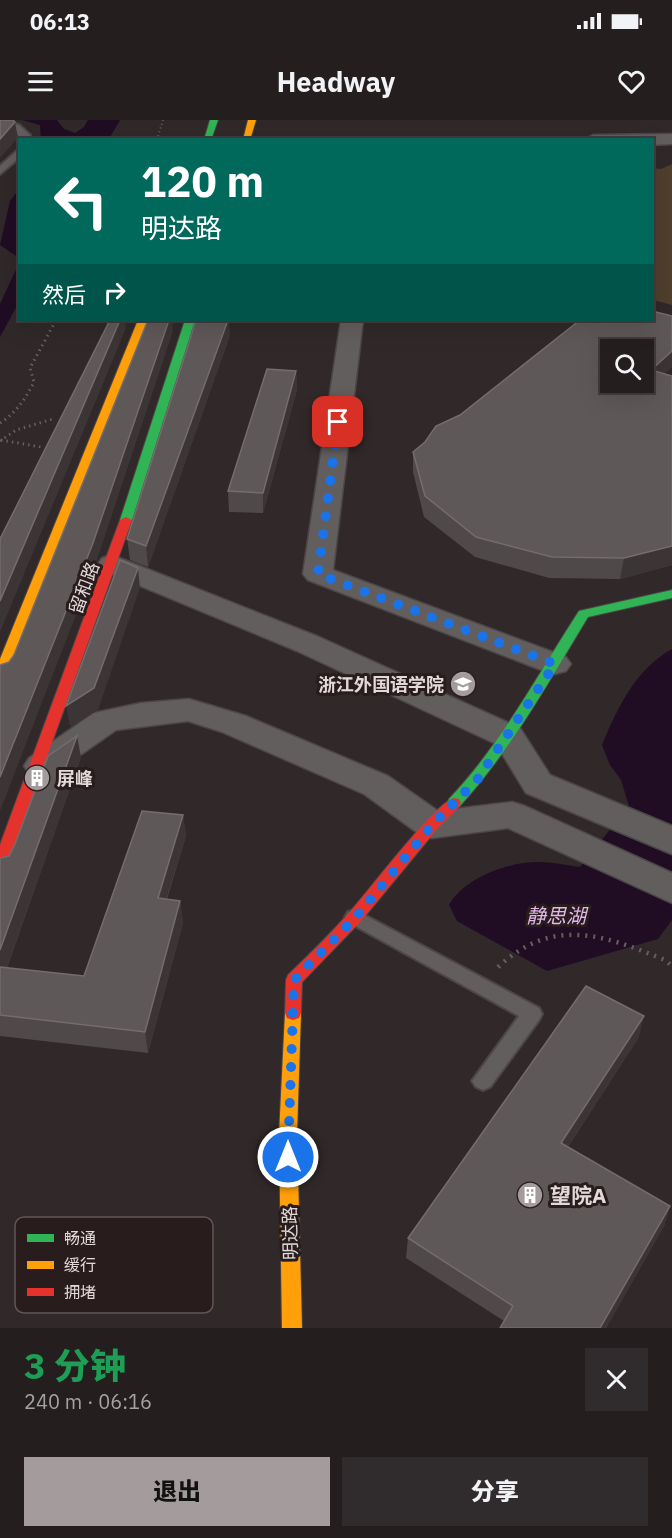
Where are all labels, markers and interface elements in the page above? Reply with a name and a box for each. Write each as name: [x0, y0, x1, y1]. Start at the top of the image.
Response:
text: 06:13: [30, 7, 90, 36]
text: Headway: [277, 64, 395, 99]
icon: menu: [24, 65, 57, 98]
icon: heart: [615, 65, 648, 98]
text: 120 m: [141, 154, 264, 209]
icon: left: [42, 162, 120, 240]
text: 明达路: [141, 210, 222, 245]
icon: right: [98, 276, 131, 309]
text: 然后: [42, 280, 86, 309]
map controls: [600, 339, 654, 393]
button: search: [600, 339, 654, 393]
pin: [312, 396, 363, 447]
icon: arrive: [321, 405, 354, 438]
street label: 留和路: [64, 559, 104, 617]
school or university icon: 浙江外国语学院: [448, 669, 478, 699]
place label: 浙江外国语学院: [318, 673, 444, 696]
building icon: 屏峰: [22, 763, 52, 793]
place label: 屏峰: [57, 767, 93, 790]
water label: 静思湖: [526, 902, 589, 929]
position arrow: [256, 1125, 320, 1189]
building icon: 望院A: [515, 1180, 545, 1210]
place label: 望院A: [550, 1181, 606, 1209]
street label: 明达路: [278, 1206, 302, 1260]
legend: [15, 1217, 213, 1313]
text: 畅通: [64, 1228, 96, 1248]
text: 缓行: [64, 1255, 96, 1275]
text: 拥堵: [64, 1282, 96, 1302]
text: 3 分钟: [24, 1342, 126, 1389]
button: close: [585, 1348, 648, 1411]
text: 240 m · 06:16: [24, 1388, 152, 1415]
button: 退出: [24, 1457, 330, 1526]
button: 分享: [342, 1457, 648, 1526]

